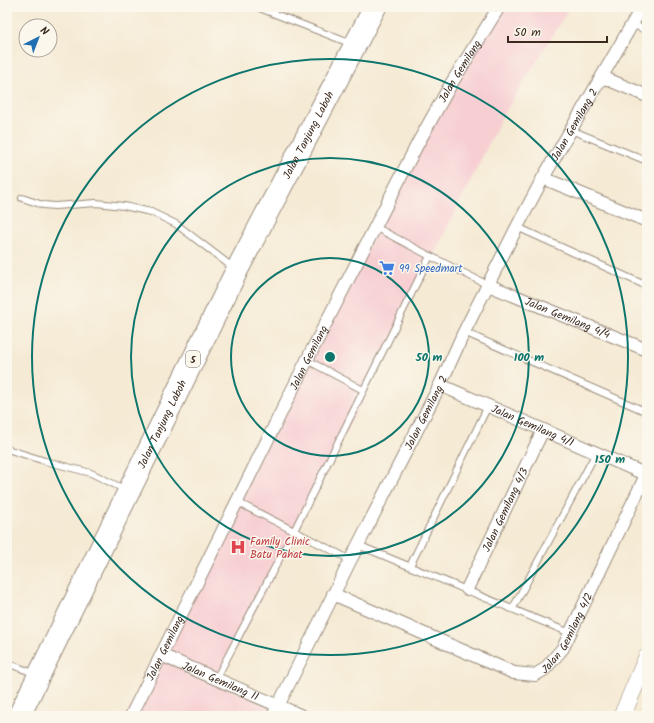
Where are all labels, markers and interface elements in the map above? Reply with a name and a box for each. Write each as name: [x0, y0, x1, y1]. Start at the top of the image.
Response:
north arrow: [18, 18, 58, 58]
scale bar: [508, 18, 607, 44]
text: N: [35, 22, 53, 40]
text: 50 m: [514, 23, 541, 42]
street label: Jalan Gemilang: [434, 37, 486, 106]
street label: Jalan Gemilang 2: [547, 85, 603, 165]
street label: Jalan Tanjung Laboh: [278, 88, 339, 182]
supermarket icon: 99 Speedmart: [378, 259, 396, 277]
place label: 99 Speedmart: [399, 260, 463, 278]
street label: Jalan Gemilang 4/4: [522, 293, 613, 344]
street label: Jalan Gemilang: [285, 322, 333, 393]
text: 50 m: [415, 348, 443, 367]
text: 100 m: [514, 348, 544, 367]
centre of rings: [323, 350, 337, 364]
road number: 5: [186, 351, 200, 367]
street label: Jalan Gemilang 2: [400, 373, 453, 453]
street label: Jalan Tanjung Laboh: [133, 377, 192, 472]
street label: Jalan Gemilang 4/1: [488, 400, 576, 452]
text: 150 m: [595, 450, 625, 469]
street label: Jalan Gemilang 4/3: [478, 465, 534, 555]
place label: Family Clinic Batu Pahat: [250, 533, 310, 564]
hospital icon: Family Clinic Batu Pahat: [229, 538, 247, 556]
street label: Jalan Gemilang 4/2: [538, 590, 598, 679]
street label: Jalan Gemilang: [142, 613, 189, 684]
street label: Jalan Gemilang 11: [179, 657, 261, 706]

